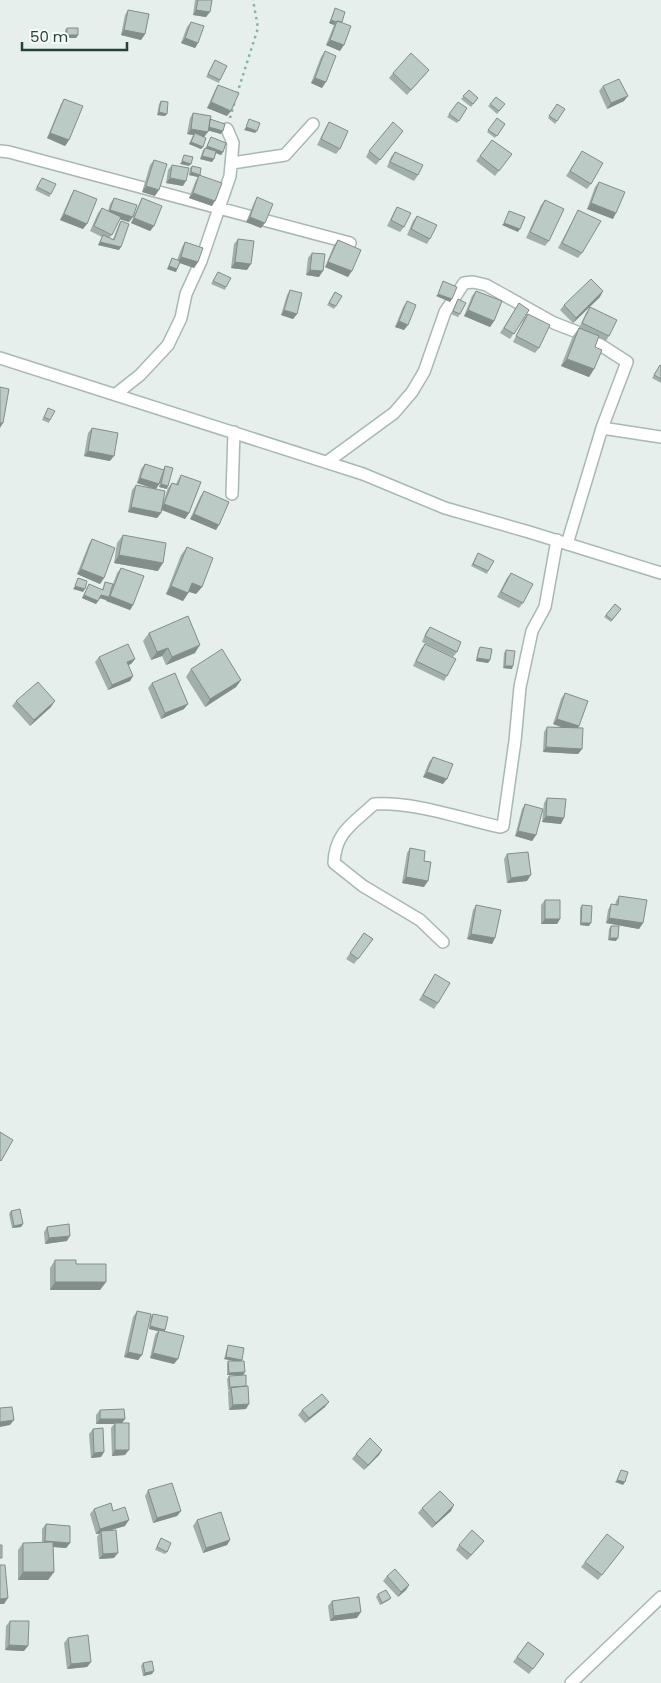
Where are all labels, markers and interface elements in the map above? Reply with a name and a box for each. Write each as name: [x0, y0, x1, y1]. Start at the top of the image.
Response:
scale bar: [22, 20, 128, 52]
text: 50 m: [30, 26, 68, 47]

